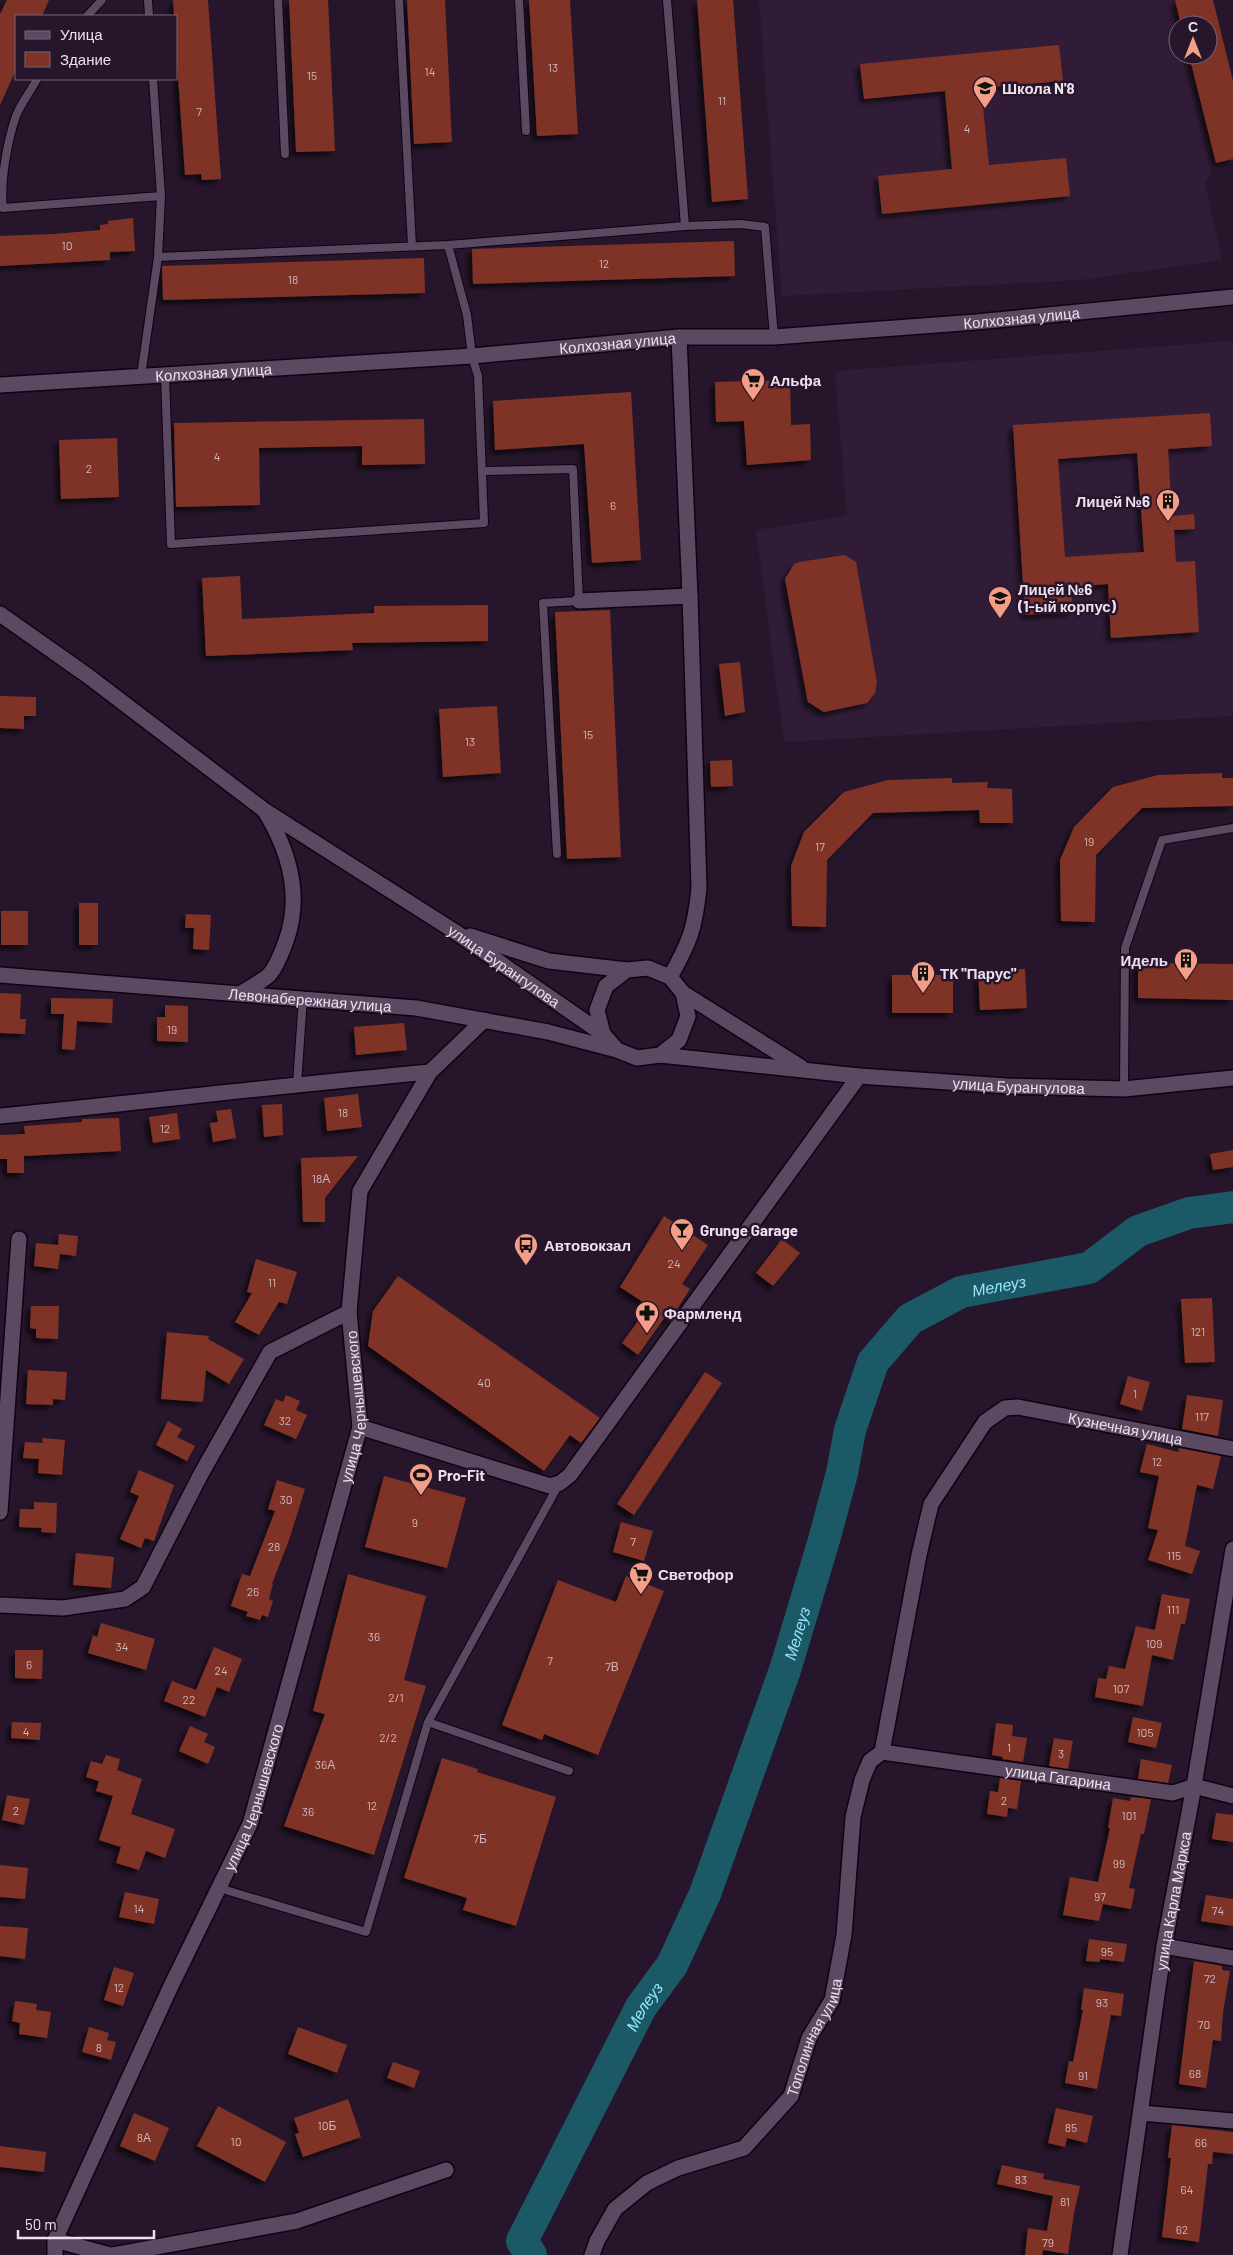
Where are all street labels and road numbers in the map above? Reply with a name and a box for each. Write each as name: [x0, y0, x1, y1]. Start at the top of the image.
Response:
street label: Колхозная улица: [963, 303, 1081, 332]
street label: Колхозная улица: [558, 328, 677, 357]
street label: Колхозная улица: [155, 359, 273, 384]
street label: улица Бурангулова: [445, 921, 564, 1011]
street label: Левонабережная улица: [228, 984, 393, 1015]
street label: улица Бурангулова: [952, 1073, 1086, 1097]
street label: улица Чернышевского: [336, 1330, 369, 1485]
street label: Кузнечная улица: [1067, 1408, 1185, 1448]
street label: улица Чернышевского: [220, 1722, 286, 1873]
street label: улица Гагарина: [1004, 1760, 1113, 1793]
street label: улица Карла Маркса: [1152, 1829, 1194, 1972]
street label: Тополинная улица: [782, 1976, 845, 2098]

